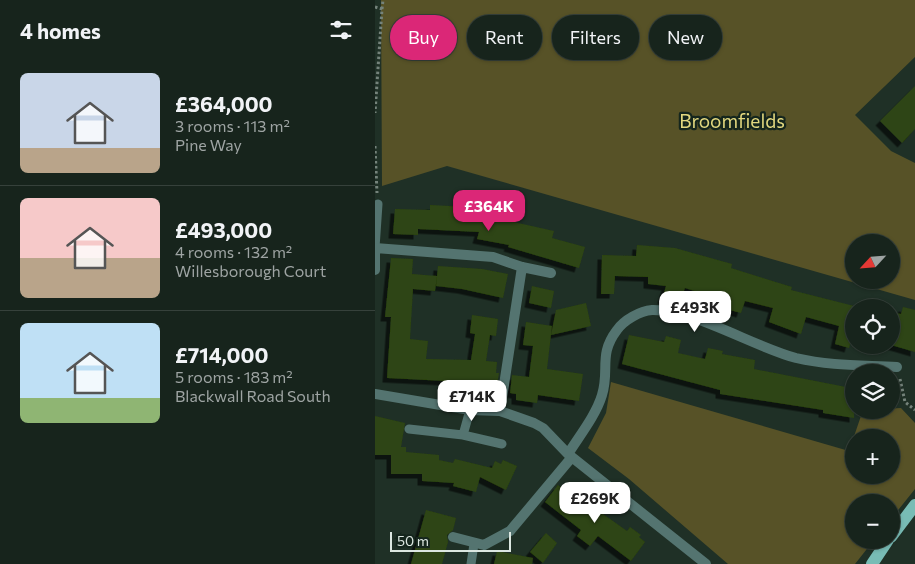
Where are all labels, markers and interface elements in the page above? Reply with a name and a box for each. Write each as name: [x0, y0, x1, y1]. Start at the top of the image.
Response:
chip: Buy: [390, 15, 457, 60]
chip: Rent: [467, 15, 542, 60]
chip: Filters: [552, 15, 639, 60]
chip: New: [649, 15, 722, 60]
icon: filters: [327, 16, 355, 44]
text: 4 homes: [20, 18, 101, 43]
text: £364,000: [175, 91, 273, 116]
icon: home: [60, 93, 120, 153]
park label: Broomfields: [679, 109, 785, 132]
text: 3 rooms · 113 m²: [175, 116, 290, 135]
text: Pine Way: [175, 135, 242, 154]
pin: £364K: [454, 190, 524, 232]
text: £364K: [464, 196, 514, 215]
text: £493,000: [175, 217, 272, 242]
icon: home: [60, 218, 120, 278]
north arrow: [845, 234, 900, 289]
map controls: [845, 234, 900, 549]
text: 4 rooms · 132 m²: [175, 242, 292, 261]
text: Willesborough Court: [175, 261, 326, 280]
pin: £493K: [660, 290, 730, 333]
text: £493K: [670, 297, 720, 316]
button: locate: [845, 299, 900, 354]
text: £714,000: [175, 342, 268, 367]
icon: home: [60, 343, 120, 403]
button: layers: [845, 364, 900, 419]
text: 5 rooms · 183 m²: [175, 367, 293, 386]
pin: £714K: [437, 380, 507, 422]
text: Blackwall Road South: [175, 386, 331, 405]
text: £714K: [449, 386, 495, 405]
button: +: [845, 429, 900, 484]
pin: £269K: [560, 482, 630, 524]
text: £269K: [570, 488, 620, 507]
button: −: [845, 494, 900, 549]
scale bar: [390, 529, 511, 552]
text: 50 m: [397, 532, 429, 549]

